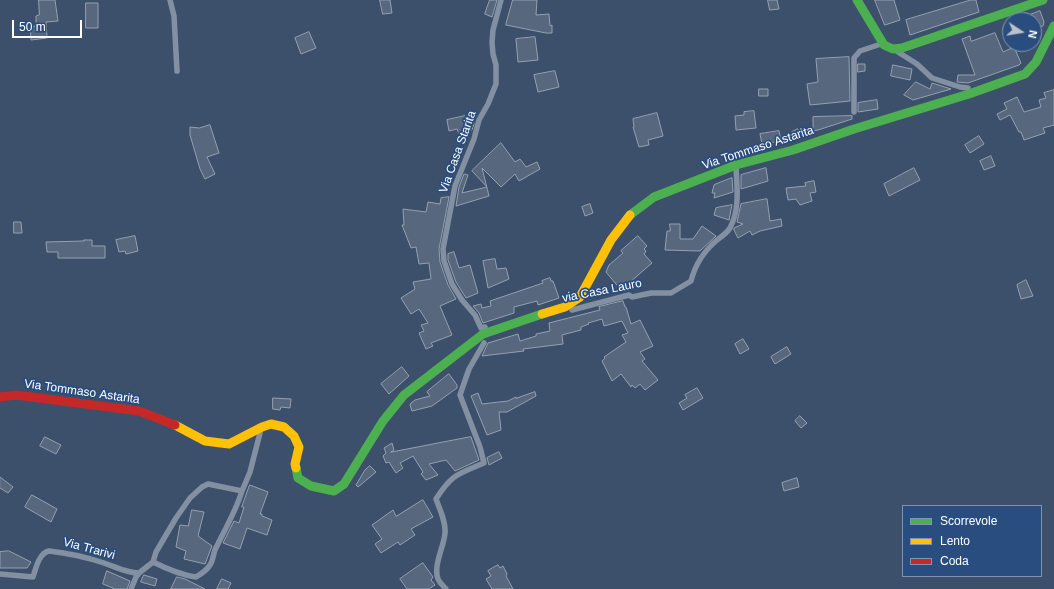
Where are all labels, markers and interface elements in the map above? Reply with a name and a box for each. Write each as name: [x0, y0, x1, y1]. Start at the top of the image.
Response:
scale bar: [14, 12, 84, 38]
north arrow: [1002, 12, 1042, 52]
text: 50 m: [19, 20, 46, 34]
text: N: [1026, 29, 1039, 39]
street label: Via Casa Starita: [436, 109, 480, 195]
street label: Via Tommaso Astarita: [700, 123, 816, 173]
street label: via Casa Lauro: [561, 276, 643, 306]
street label: Via Tommaso Astarita: [23, 377, 141, 407]
legend: [902, 505, 1042, 577]
text: Scorrevole: [940, 514, 997, 528]
text: Lento: [940, 534, 970, 548]
street label: Via Trarivi: [61, 535, 117, 563]
text: Coda: [940, 554, 969, 568]

